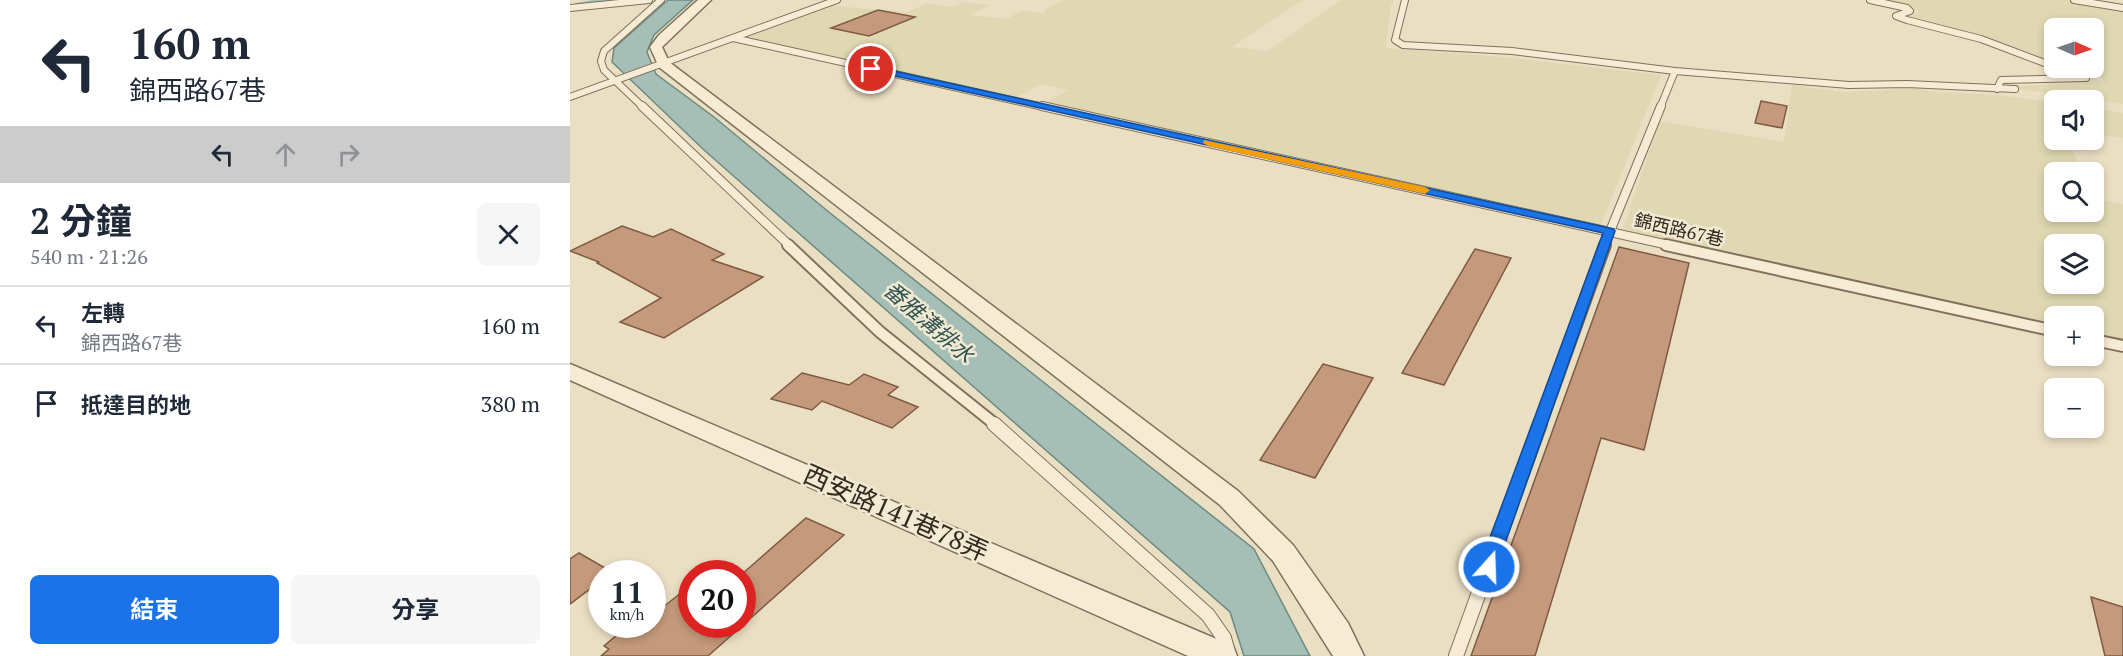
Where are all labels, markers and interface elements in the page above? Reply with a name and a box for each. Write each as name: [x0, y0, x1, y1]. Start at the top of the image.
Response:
text: 160 m: [129, 15, 250, 71]
north arrow: [2044, 18, 2104, 78]
map controls: [2044, 18, 2104, 438]
icon: left: [30, 24, 108, 102]
pin: [845, 43, 896, 94]
icon: arrive: [854, 52, 887, 85]
text: 錦西路67巷: [129, 72, 266, 108]
button: sound: [2044, 90, 2104, 150]
icon: left: [206, 138, 239, 171]
icon: ahead: [269, 138, 302, 171]
icon: right: [332, 138, 365, 171]
button: search: [2044, 162, 2104, 222]
text: 2 分鐘: [30, 197, 132, 244]
button: close: [477, 203, 540, 266]
street label: 錦西路67巷: [1632, 207, 1726, 251]
button: layers: [2044, 234, 2104, 294]
text: 540 m · 21:26: [30, 243, 148, 270]
water label: 番雅溝排水: [878, 275, 981, 369]
text: 左轉: [81, 298, 125, 327]
button: +: [2044, 306, 2104, 366]
icon: left: [30, 309, 63, 342]
text: 160 m: [480, 311, 540, 340]
text: 錦西路67巷: [81, 329, 182, 356]
button: −: [2044, 378, 2104, 438]
icon: arrive: [30, 387, 63, 420]
text: 380 m: [480, 389, 540, 418]
text: 抵達目的地: [81, 390, 191, 419]
street label: 西安路141巷78弄: [798, 456, 994, 568]
position arrow: [1457, 535, 1521, 599]
speed limit sign: 20: [678, 560, 756, 638]
text: 11: [610, 572, 644, 612]
button: 結束: [30, 575, 279, 644]
button: 分享: [291, 575, 540, 644]
text: km/h: [610, 604, 644, 624]

